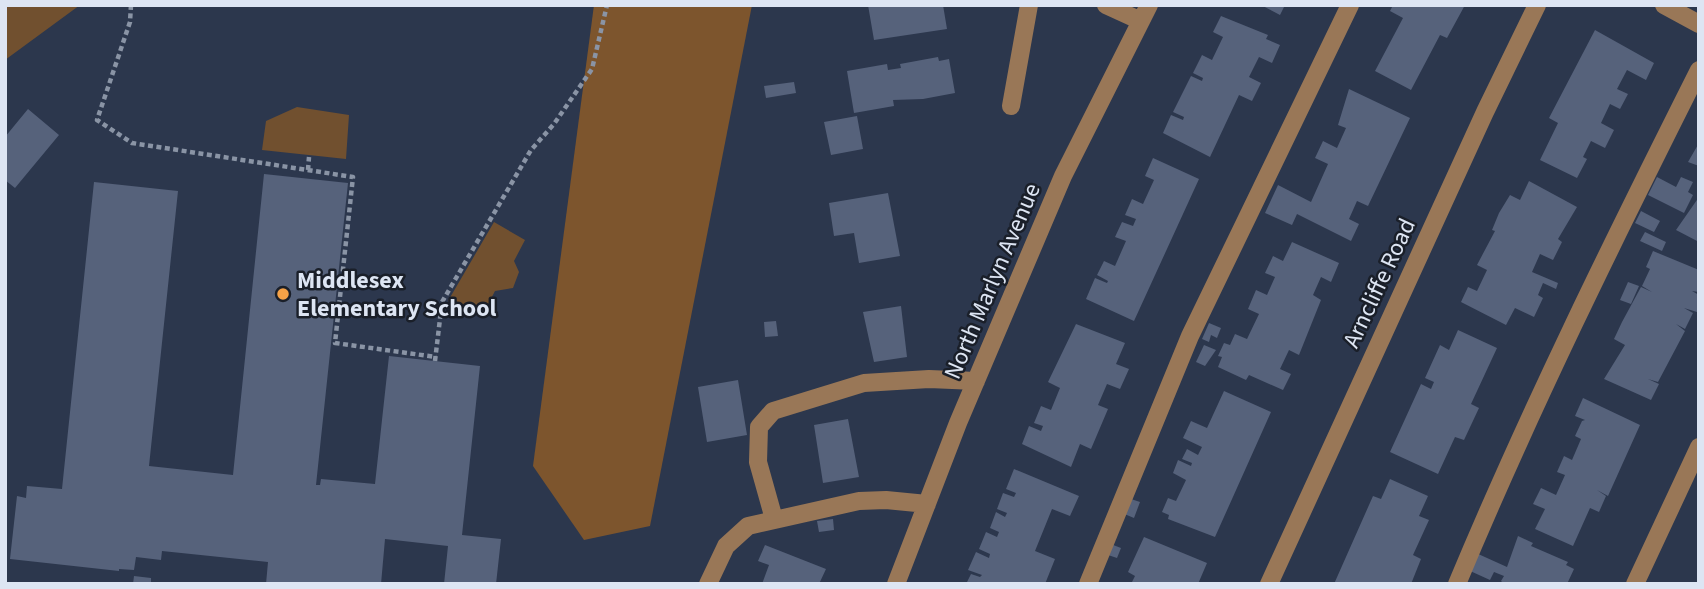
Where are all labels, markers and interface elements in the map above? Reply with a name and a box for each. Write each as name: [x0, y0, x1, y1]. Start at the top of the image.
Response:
street label: North Marlyn Avenue: [935, 178, 1050, 385]
street label: Arncliffe Road: [1334, 213, 1425, 354]
place label: Middlesex Elementary School: [297, 263, 496, 326]
marker: Middlesex Elementary School: [275, 286, 291, 302]

